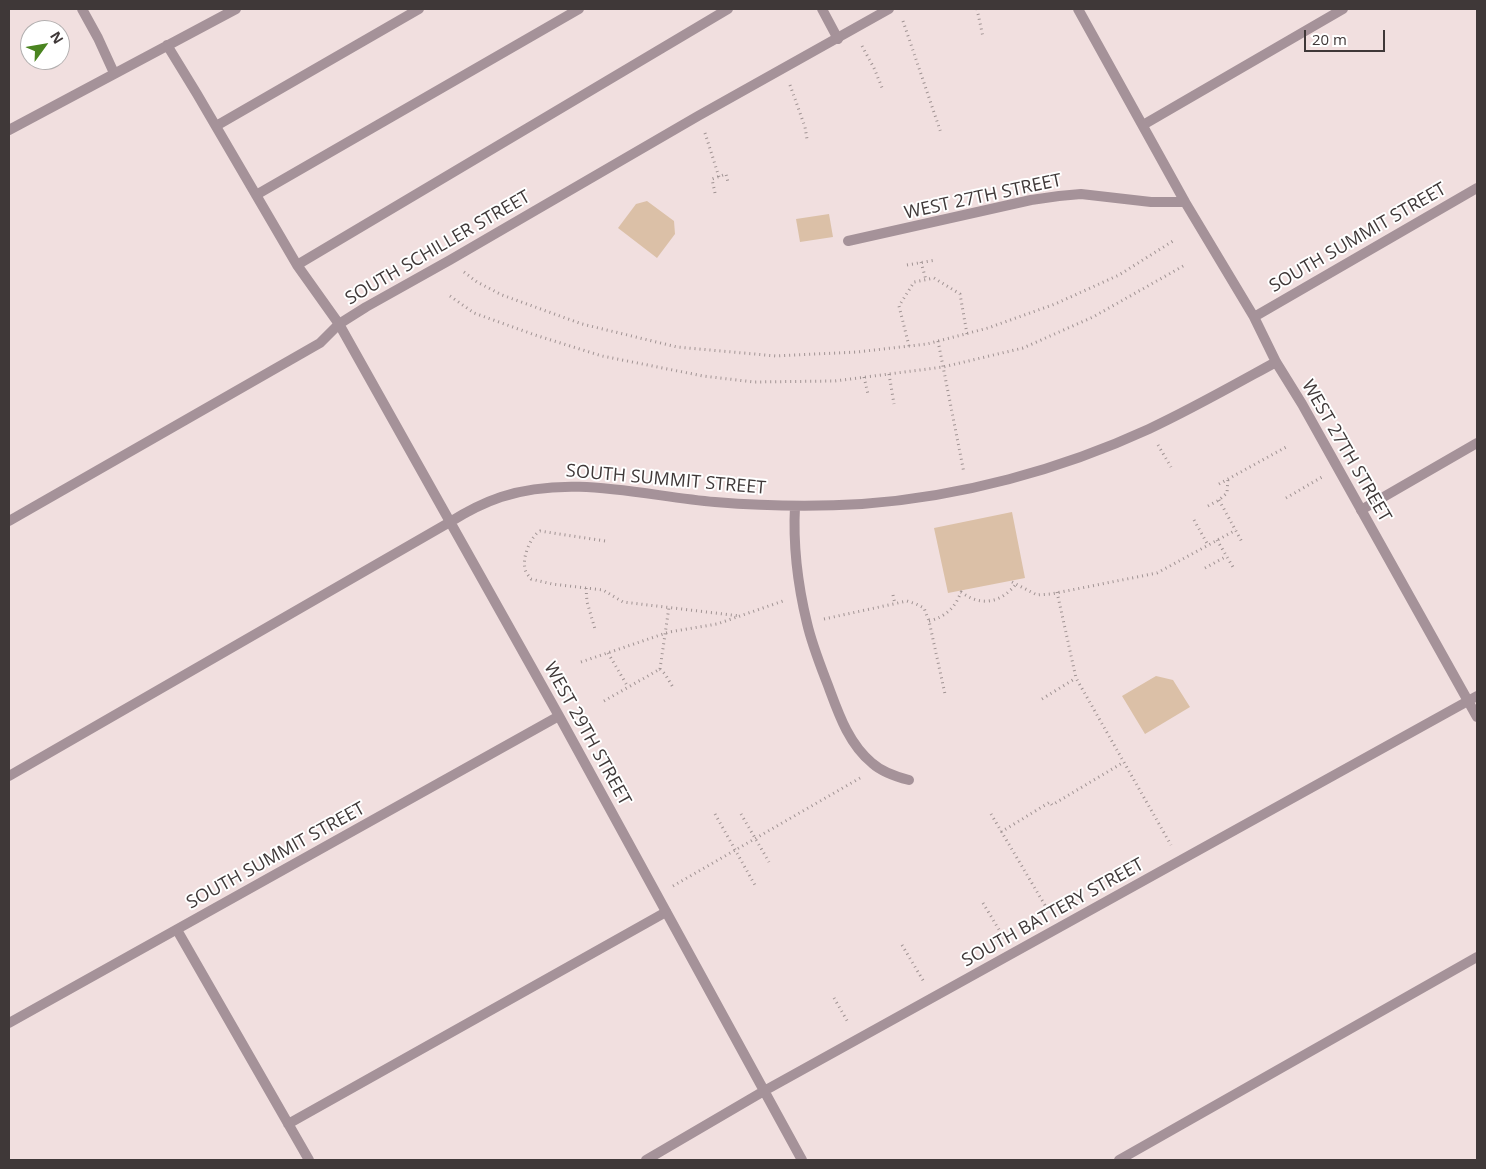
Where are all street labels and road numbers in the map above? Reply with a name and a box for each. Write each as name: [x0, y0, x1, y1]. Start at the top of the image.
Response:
street label: WEST 27TH STREET: [902, 170, 1064, 224]
street label: SOUTH SUMMIT STREET: [1266, 178, 1450, 298]
street label: SOUTH SCHILLER STREET: [342, 186, 534, 310]
street label: WEST 27TH STREET: [1297, 376, 1395, 526]
street label: SOUTH SUMMIT STREET: [565, 460, 767, 500]
street label: WEST 29TH STREET: [539, 659, 635, 809]
street label: SOUTH SUMMIT STREET: [183, 798, 369, 914]
street label: SOUTH BATTERY STREET: [958, 854, 1148, 972]

